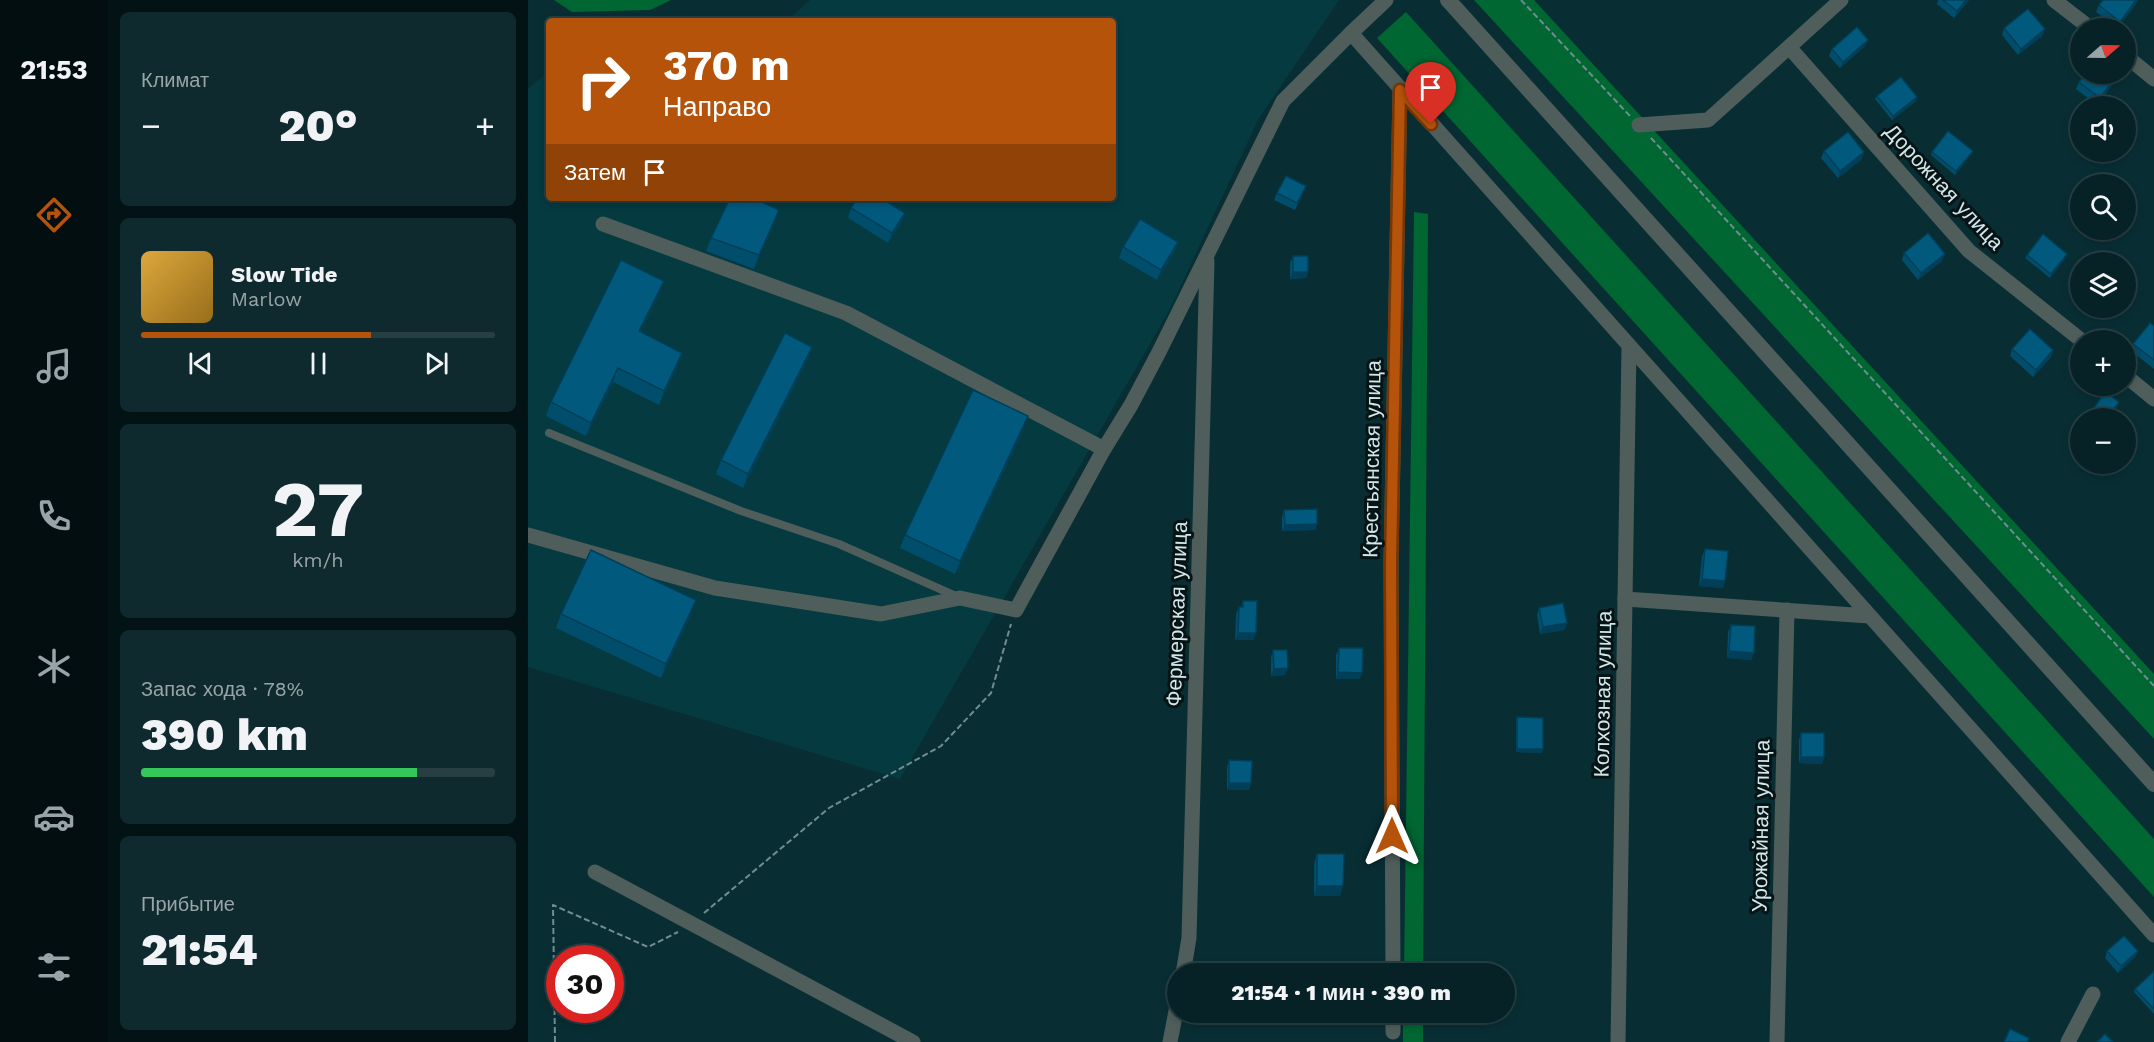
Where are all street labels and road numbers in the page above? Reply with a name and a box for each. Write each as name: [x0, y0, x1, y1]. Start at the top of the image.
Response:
street label: Дорожная улица: [1880, 119, 2009, 255]
street label: Крестьянская улица: [1357, 360, 1386, 558]
street label: Фермерская улица: [1161, 521, 1192, 707]
street label: Колхозная улица: [1589, 610, 1616, 777]
street label: Урожайная улица: [1746, 739, 1775, 912]

